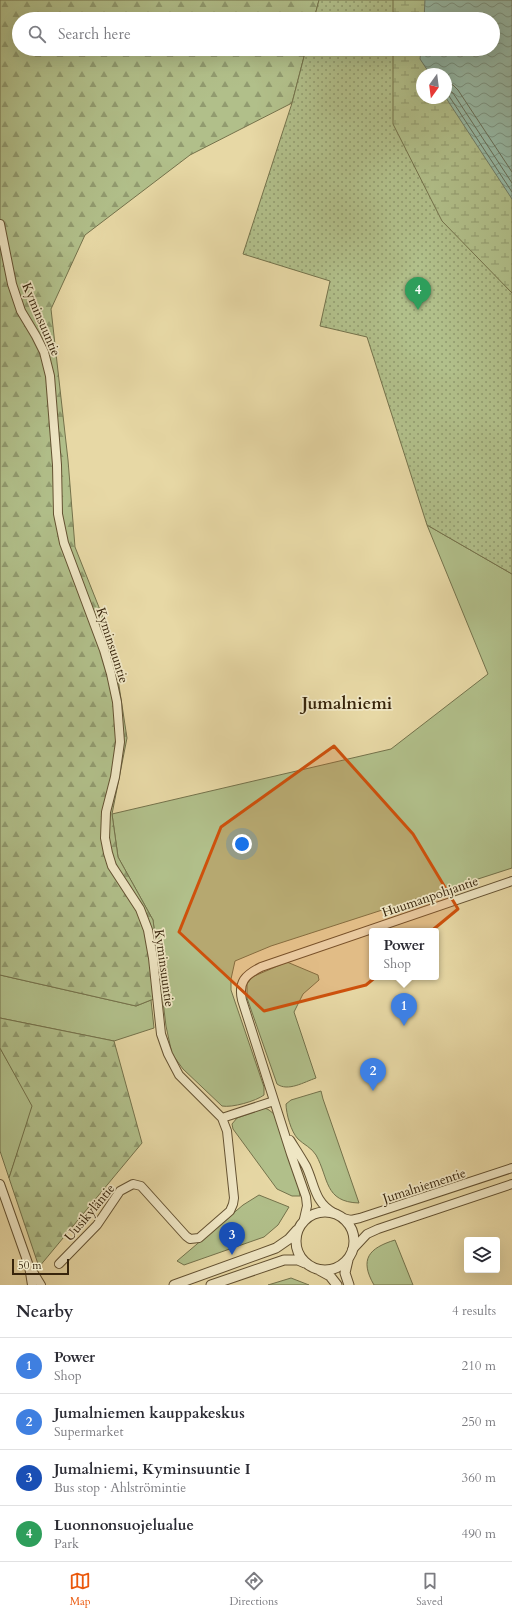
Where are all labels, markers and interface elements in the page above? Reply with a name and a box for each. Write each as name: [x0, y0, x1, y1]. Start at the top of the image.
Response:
search box: [12, 12, 500, 56]
icon: search: [26, 23, 48, 45]
text: Search here: [58, 24, 131, 44]
north arrow: [416, 68, 452, 104]
pin: 4: [405, 277, 431, 310]
street label: Kyminsuuntie: [18, 280, 65, 359]
street label: Kyminsuuntie: [91, 605, 133, 685]
district label: Jumalniemi: [299, 692, 392, 715]
your location: [232, 834, 252, 854]
street label: Huumanpohjantie: [380, 872, 481, 922]
street label: Kyminsuuntie: [150, 928, 178, 1008]
popup: [369, 928, 439, 980]
text: Power: [384, 935, 424, 955]
text: Shop: [384, 955, 411, 973]
pin: 1: [391, 993, 417, 1026]
pin: 2: [360, 1058, 386, 1091]
street label: Jumalniementie: [379, 1164, 468, 1208]
street label: Uusikyläntie: [60, 1180, 119, 1245]
pin: 3: [219, 1222, 245, 1255]
map controls: [464, 1237, 500, 1273]
button: layers: [464, 1237, 500, 1273]
scale bar: [12, 1257, 69, 1276]
text: 50 m: [18, 1258, 42, 1273]
text: Nearby: [16, 1300, 73, 1323]
text: 4 results: [452, 1302, 496, 1320]
text: Power: [54, 1347, 95, 1367]
text: 1: [26, 1357, 32, 1375]
text: 210 m: [462, 1357, 496, 1375]
text: Shop: [54, 1367, 82, 1385]
text: Jumalniemen kauppakeskus: [54, 1403, 245, 1423]
text: 2: [26, 1413, 32, 1431]
text: 250 m: [462, 1413, 496, 1431]
text: Supermarket: [54, 1423, 124, 1441]
text: Jumalniemi, Kyminsuuntie I: [54, 1459, 251, 1479]
text: 3: [26, 1469, 32, 1487]
text: 360 m: [462, 1469, 496, 1487]
text: Bus stop · Ahlströmintie: [54, 1479, 186, 1497]
text: Luonnonsuojelualue: [54, 1515, 194, 1535]
text: 4: [26, 1525, 32, 1543]
text: 490 m: [462, 1525, 496, 1543]
text: Park: [54, 1535, 79, 1553]
tab: Map: [69, 1570, 91, 1609]
tab: Directions: [229, 1570, 278, 1609]
tab: Saved: [416, 1570, 443, 1609]

